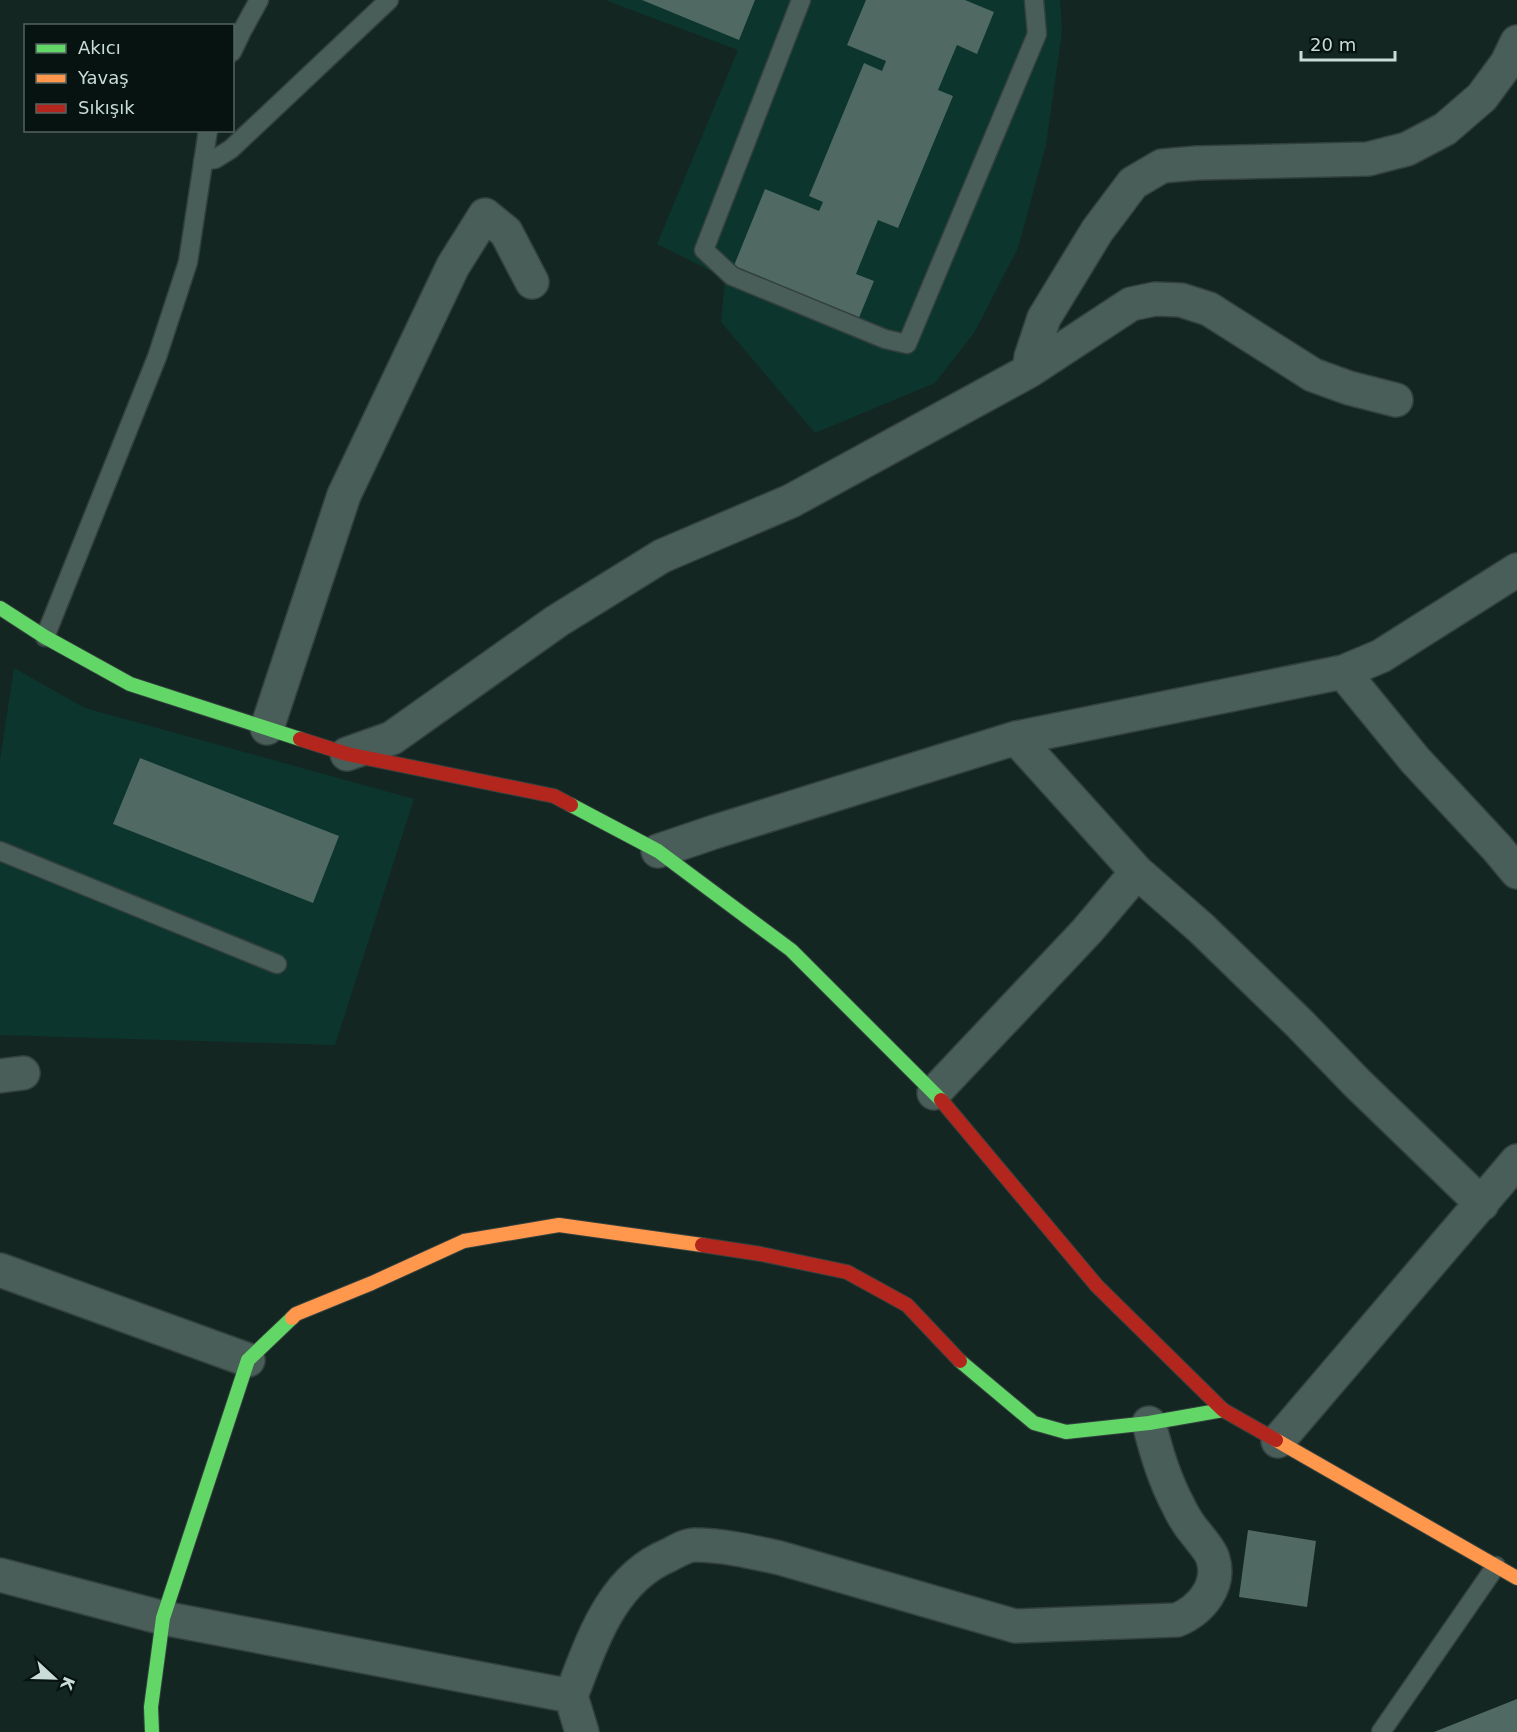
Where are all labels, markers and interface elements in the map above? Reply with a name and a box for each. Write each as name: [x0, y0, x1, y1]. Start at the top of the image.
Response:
legend: [24, 24, 234, 132]
scale bar: [1301, 24, 1396, 62]
text: 20 m: [1310, 34, 1356, 55]
text: Akıcı: [78, 37, 121, 58]
text: Yavaş: [77, 67, 129, 88]
text: Sıkışık: [78, 97, 135, 118]
north arrow: [24, 1648, 84, 1708]
text: K: [56, 1674, 79, 1693]

